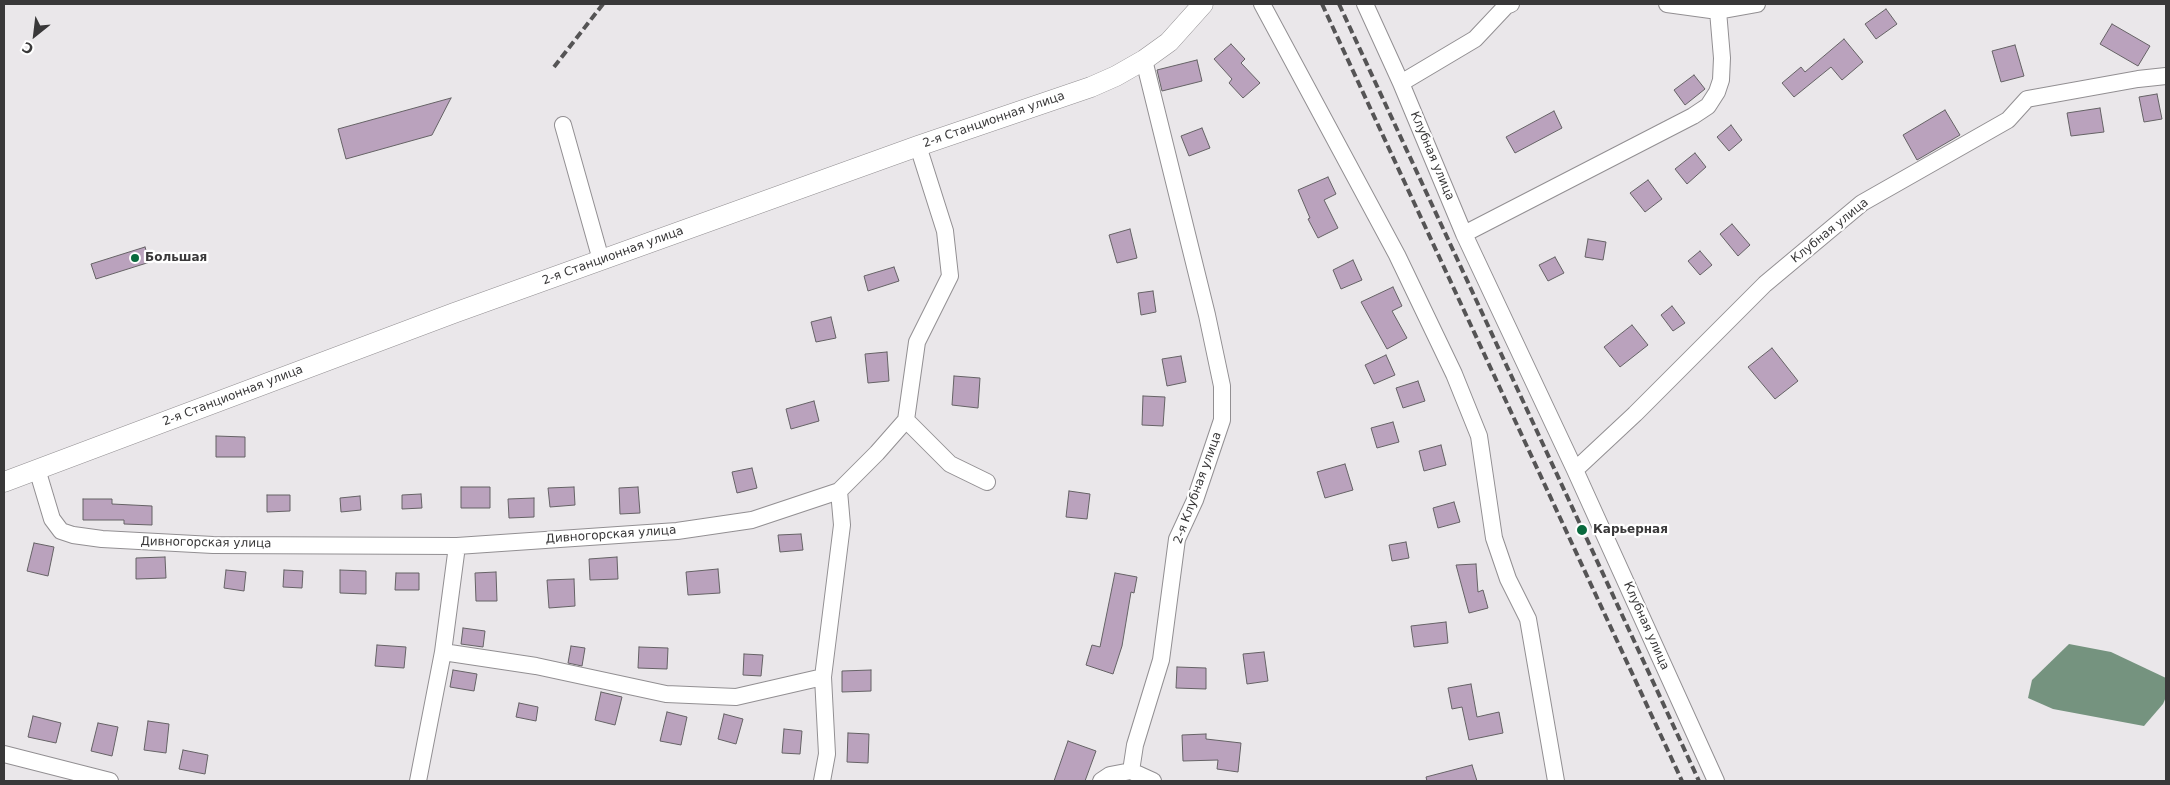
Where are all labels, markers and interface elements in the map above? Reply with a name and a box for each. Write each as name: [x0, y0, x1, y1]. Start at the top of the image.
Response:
north arrow: [10, 10, 60, 60]
text: С: [19, 39, 36, 58]
street label: 2-я Станционная улица: [921, 89, 1067, 151]
street label: Клубная улица: [1407, 109, 1457, 203]
street label: Клубная улица: [1789, 196, 1871, 266]
street label: 2-я Станционная улица: [541, 224, 685, 288]
place label: Большая: [145, 251, 207, 265]
marker: Большая: [129, 252, 141, 264]
street label: 2-я Станционная улица: [161, 363, 305, 429]
street label: 2-я Клубная улица: [1171, 430, 1225, 546]
street label: Дивногорская улица: [545, 523, 677, 547]
marker: Карьерная: [1575, 523, 1589, 537]
place label: Карьерная: [1593, 523, 1668, 537]
street label: Дивногорская улица: [140, 535, 272, 551]
street label: Клубная улица: [1620, 580, 1672, 672]

